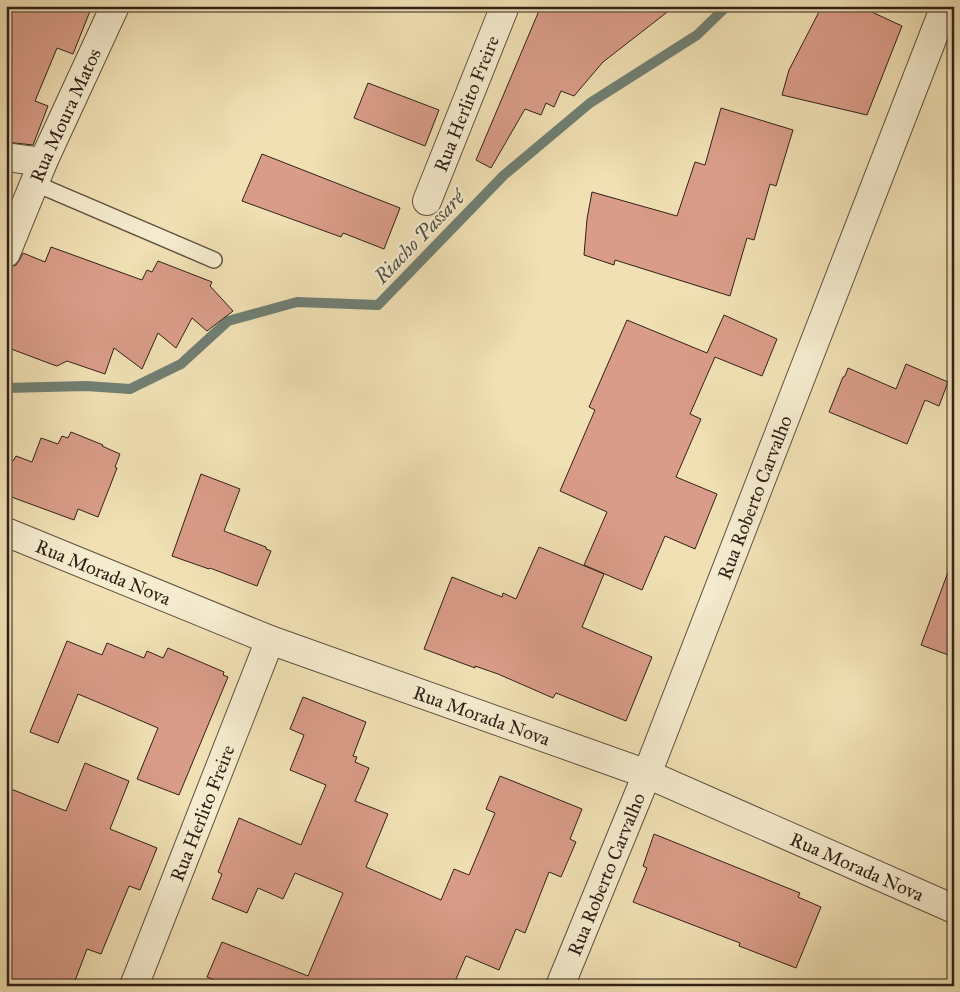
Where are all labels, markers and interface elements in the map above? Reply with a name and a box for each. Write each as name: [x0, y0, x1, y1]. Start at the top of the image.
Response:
street label: Rua Herlito Freire: [428, 32, 504, 175]
street label: Rua Moura Matos: [25, 44, 106, 186]
water label: Riacho Passaré: [368, 183, 471, 289]
street label: Rua Roberto Carvalho: [712, 412, 797, 583]
street label: Rua Morada Nova: [32, 534, 175, 610]
street label: Rua Morada Nova: [410, 680, 554, 751]
street label: Rua Herlito Freire: [165, 741, 239, 884]
street label: Rua Roberto Carvalho: [562, 789, 650, 959]
street label: Rua Morada Nova: [787, 827, 929, 906]

